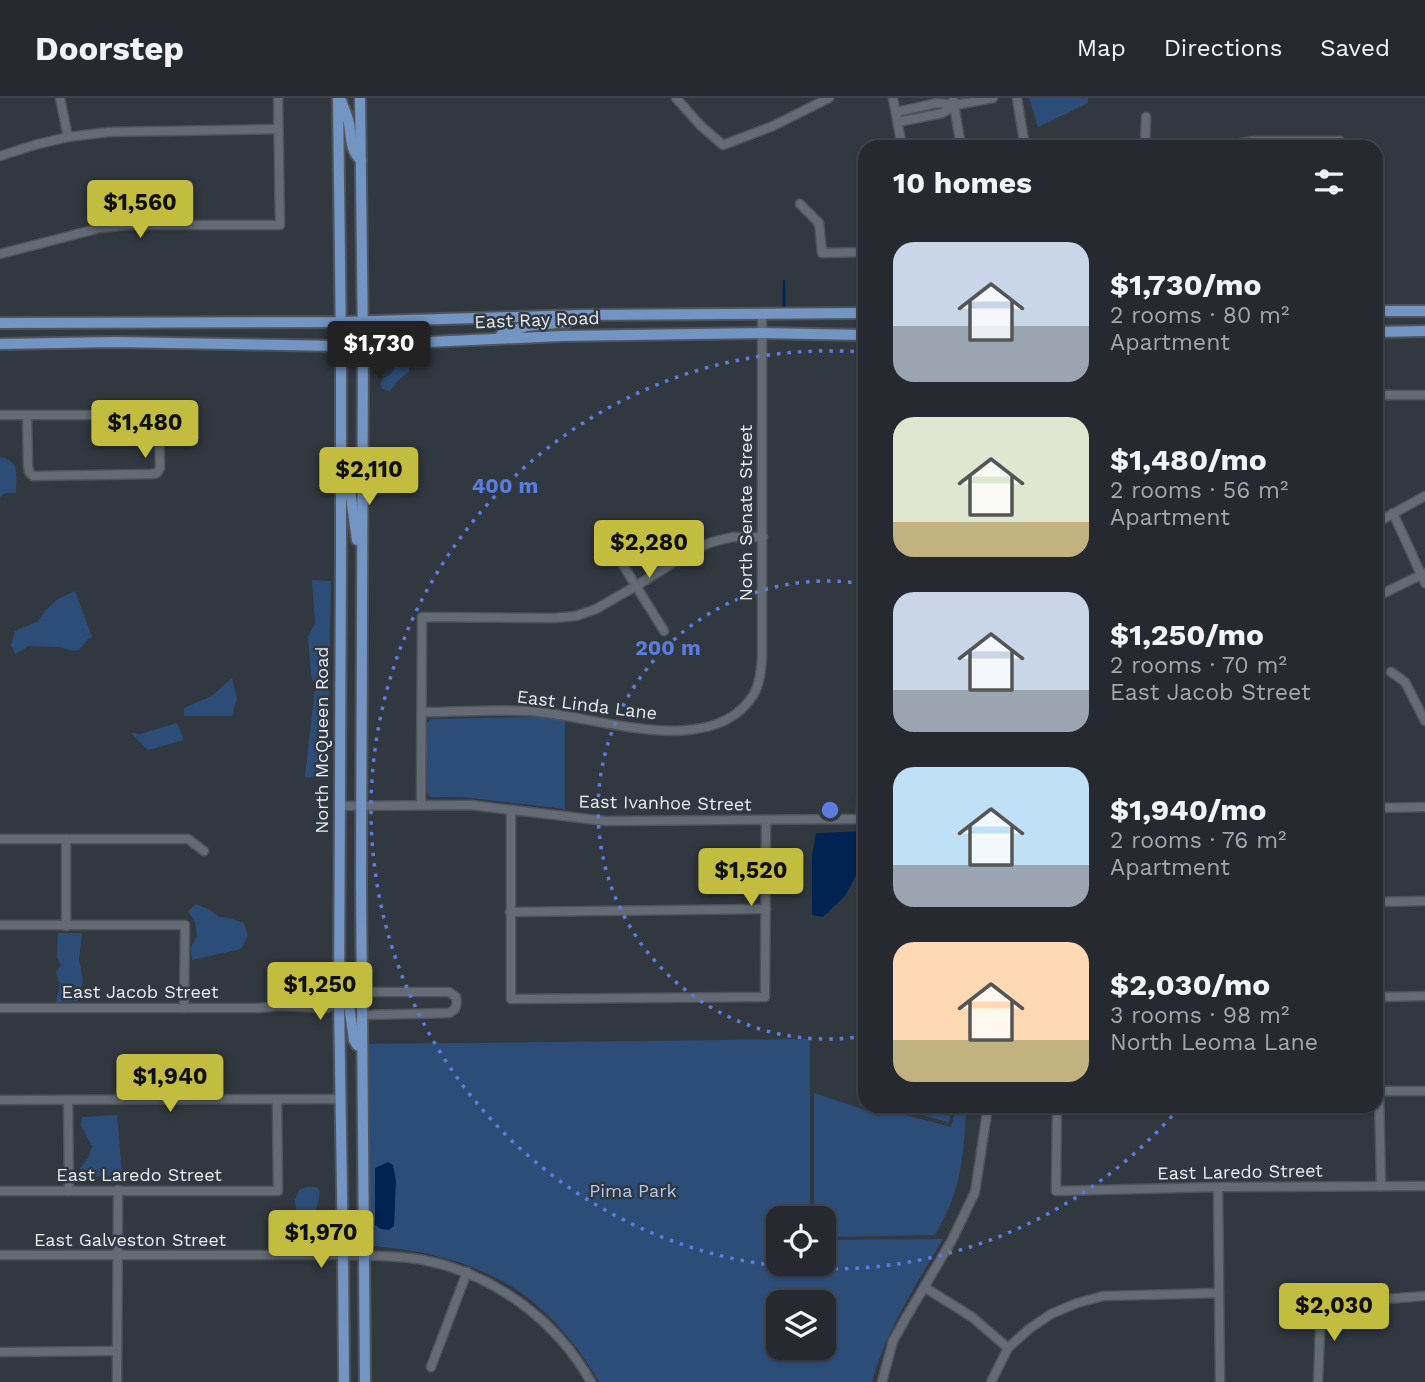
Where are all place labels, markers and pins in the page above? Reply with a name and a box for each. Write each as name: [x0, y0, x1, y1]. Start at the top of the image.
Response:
pin: $1,560: [83, 180, 197, 240]
pin: $1,730: [322, 322, 436, 381]
pin: $1,480: [88, 400, 202, 460]
pin: $2,110: [312, 448, 426, 507]
pin: $2,280: [592, 520, 706, 580]
centre of rings: [818, 798, 842, 822]
pin: $1,520: [694, 848, 808, 908]
pin: $1,250: [263, 962, 377, 1022]
pin: $1,940: [113, 1054, 227, 1114]
pin: $1,970: [264, 1210, 378, 1270]
pin: $2,030: [1277, 1284, 1391, 1343]

